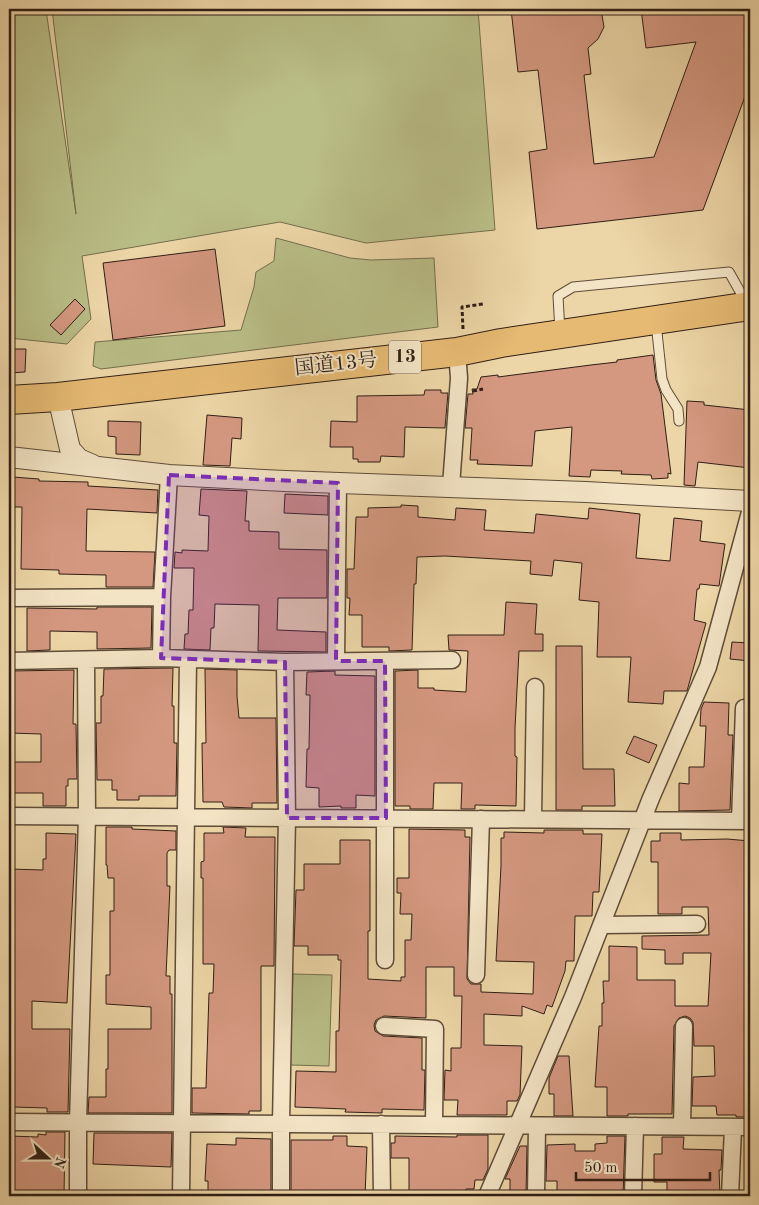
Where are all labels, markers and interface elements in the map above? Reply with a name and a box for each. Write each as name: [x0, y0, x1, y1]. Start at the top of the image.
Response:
road number: 13: [389, 341, 421, 374]
street label: 国道13号: [293, 349, 378, 379]
north arrow: [22, 1132, 72, 1182]
scale bar: [576, 1150, 710, 1182]
text: N: [51, 1155, 68, 1170]
text: 50 m: [584, 1161, 618, 1176]

